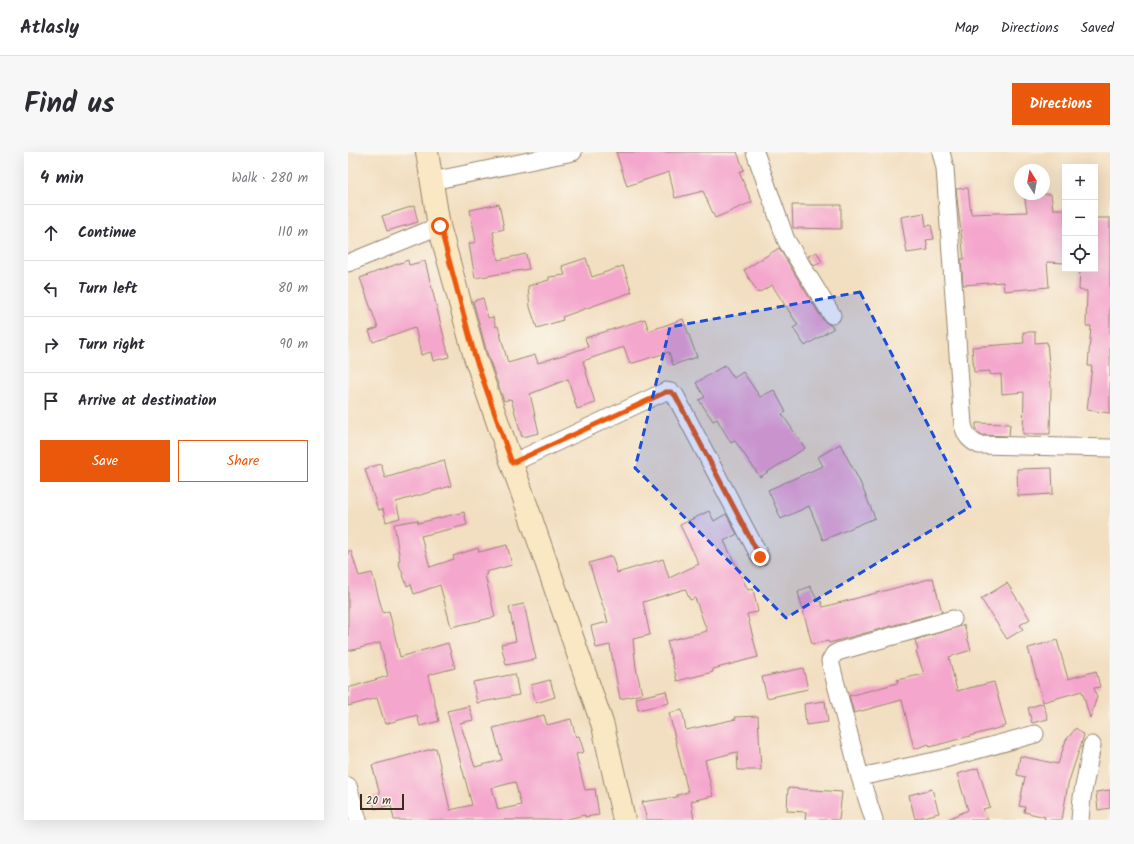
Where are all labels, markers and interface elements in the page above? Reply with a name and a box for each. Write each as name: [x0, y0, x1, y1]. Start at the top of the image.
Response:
text: Atlasly: [20, 13, 79, 43]
text: Map: [954, 17, 979, 39]
text: Directions: [1001, 17, 1059, 39]
text: Saved: [1081, 17, 1114, 39]
text: Find us: [24, 82, 115, 127]
button: Directions: [1012, 83, 1110, 125]
north arrow: [1014, 164, 1050, 200]
map controls: [1062, 164, 1098, 272]
button: +: [1062, 164, 1098, 200]
text: 4 min: [40, 165, 84, 192]
text: Walk · 280 m: [232, 168, 308, 189]
button: −: [1062, 200, 1098, 236]
route start: [431, 217, 449, 235]
text: Continue: [78, 221, 136, 245]
icon: ahead: [40, 222, 62, 244]
text: 110 m: [278, 222, 308, 243]
button: locate: [1062, 236, 1098, 272]
text: Turn left: [78, 277, 138, 301]
icon: left: [40, 278, 62, 300]
text: 80 m: [278, 278, 308, 299]
text: Turn right: [78, 333, 145, 357]
icon: right: [40, 334, 62, 356]
text: 90 m: [280, 334, 308, 355]
text: Arrive at destination: [78, 389, 217, 413]
icon: arrive: [40, 390, 62, 412]
button: Save: [40, 440, 170, 482]
button: Share: [178, 440, 308, 482]
route end: [751, 548, 769, 566]
scale bar: [360, 792, 404, 811]
text: 20 m: [366, 792, 391, 810]

